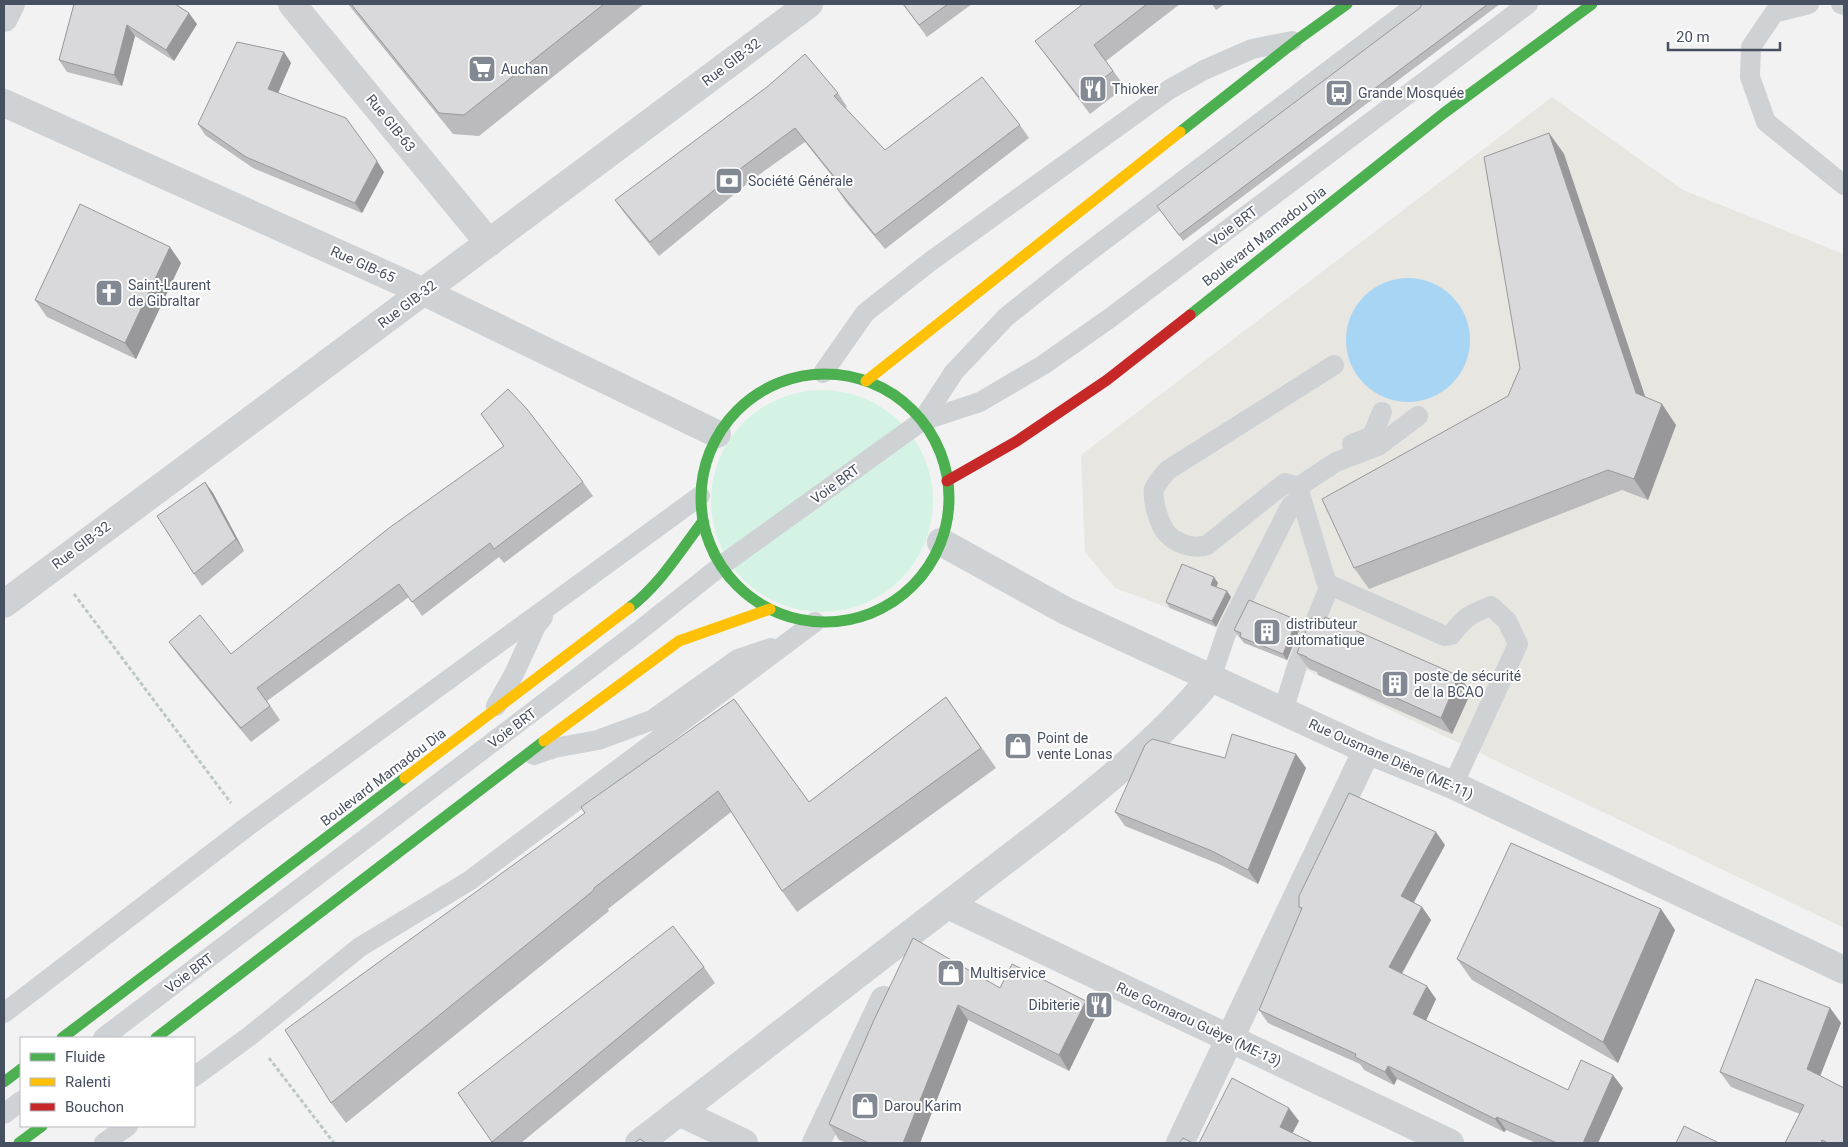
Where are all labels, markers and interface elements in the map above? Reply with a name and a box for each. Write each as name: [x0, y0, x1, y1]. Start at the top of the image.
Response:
scale bar: [1668, 20, 1780, 52]
text: 20 m: [1676, 28, 1710, 46]
street label: Rue GIB-32: [699, 35, 763, 89]
supermarket icon: Auchan: [467, 54, 497, 84]
place label: Auchan: [501, 61, 548, 77]
restaurant icon: Thioker: [1078, 74, 1108, 104]
bus stop icon: Grande Mosquée: [1324, 78, 1354, 108]
place label: Thioker: [1112, 81, 1159, 97]
place label: Grande Mosquée: [1358, 85, 1464, 101]
street label: Rue GIB-63: [363, 91, 419, 155]
bank icon: Société Générale: [714, 166, 744, 196]
place label: Société Générale: [748, 173, 853, 189]
street label: Boulevard Mamadou Dia: [1199, 183, 1329, 289]
street label: Voie BRT: [1206, 202, 1261, 249]
street label: Rue GIB-65: [328, 243, 398, 285]
place label: Saint-Laurent de Gibraltar: [128, 277, 211, 309]
street label: Rue GIB-32: [375, 277, 439, 331]
church icon: Saint-Laurent de Gibraltar: [94, 278, 124, 308]
street label: Voie BRT: [808, 461, 863, 507]
street label: Rue GIB-32: [49, 518, 113, 572]
place label: distributeur automatique: [1286, 616, 1365, 648]
building icon: distributeur automatique: [1252, 617, 1282, 647]
place label: poste de sécurité de la BCAO: [1414, 668, 1521, 700]
building icon: poste de sécurité de la BCAO: [1380, 669, 1410, 699]
street label: Voie BRT: [485, 704, 540, 751]
street label: Rue Ousmane Diène (ME-11): [1306, 715, 1476, 804]
street label: Boulevard Mamadou Dia: [317, 725, 449, 829]
place label: Point de vente Lonas: [1037, 730, 1112, 762]
shop icon: Point de vente Lonas: [1003, 731, 1033, 761]
street label: Voie BRT: [162, 949, 217, 996]
shop icon: Multiservice: [936, 958, 966, 988]
place label: Multiservice: [970, 965, 1046, 981]
street label: Rue Gornarou Guèye (ME-13): [1114, 979, 1284, 1070]
restaurant icon: Dibiterie: [1084, 990, 1114, 1020]
place label: Dibiterie: [1029, 997, 1080, 1013]
legend: [20, 1037, 195, 1127]
text: Fluide: [65, 1048, 105, 1066]
text: Ralenti: [65, 1073, 111, 1091]
shop icon: Darou Karim: [850, 1091, 880, 1121]
text: Bouchon: [65, 1098, 124, 1116]
place label: Darou Karim: [884, 1098, 961, 1114]

